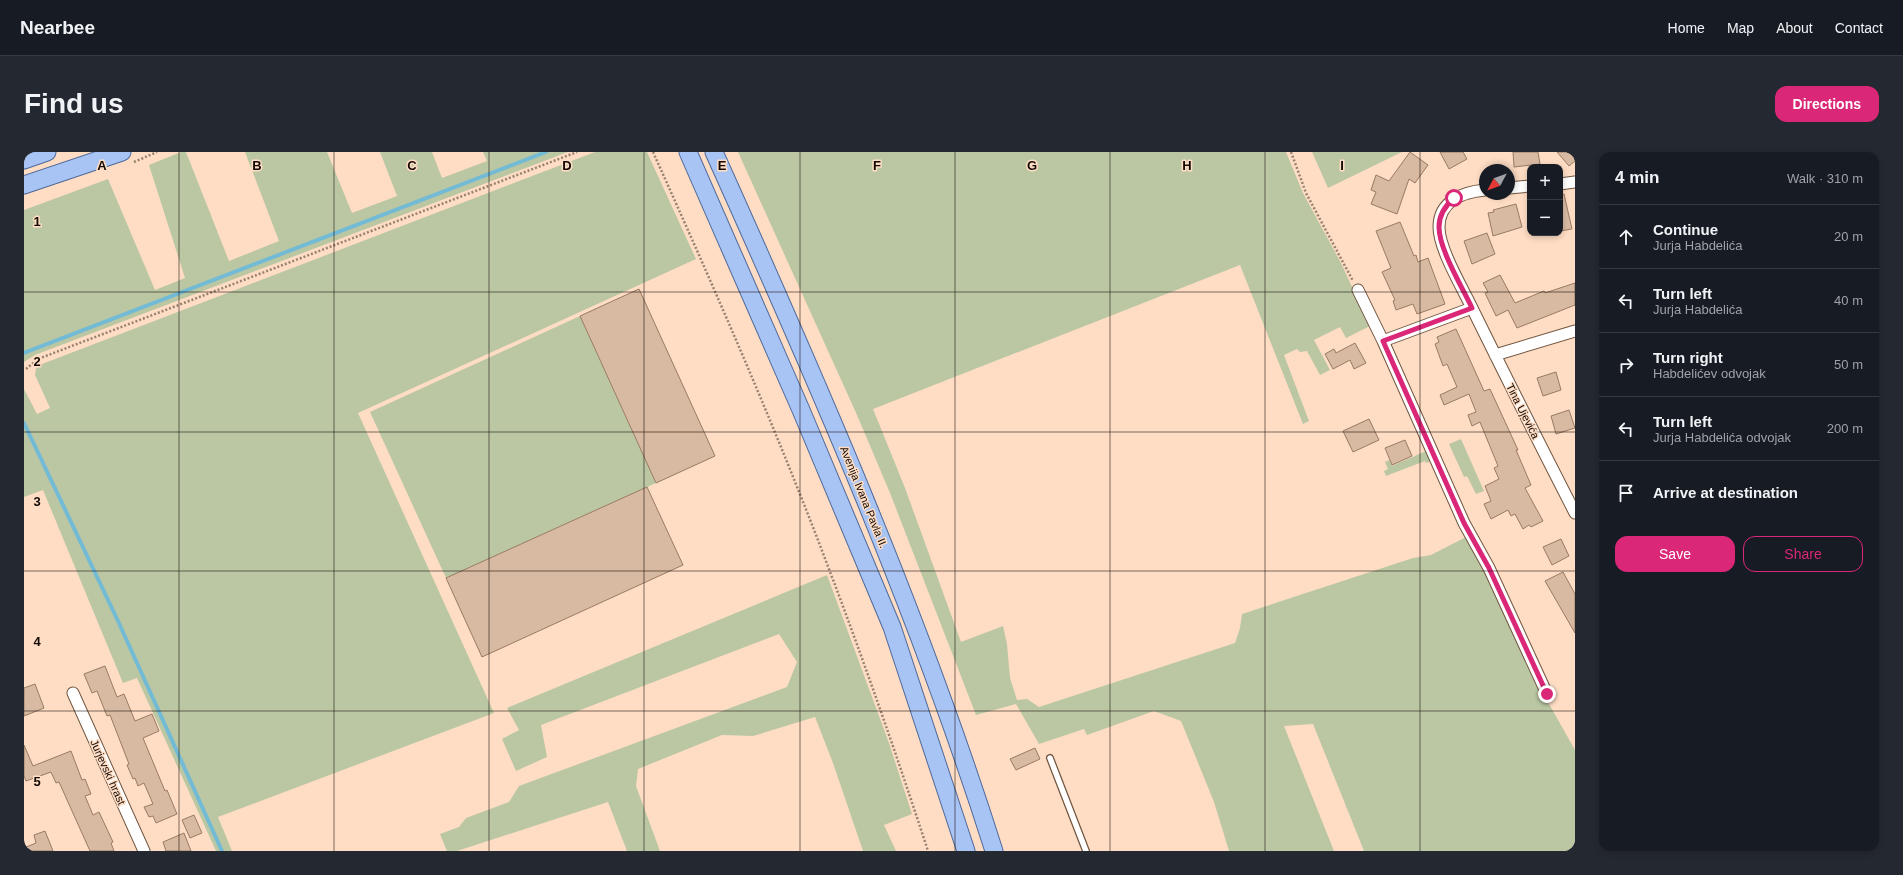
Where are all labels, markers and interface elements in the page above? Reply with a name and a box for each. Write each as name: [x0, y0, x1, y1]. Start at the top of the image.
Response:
text: Nearbee: [20, 17, 95, 38]
text: Home: [1668, 20, 1705, 36]
text: Map: [1727, 20, 1754, 36]
text: About: [1776, 20, 1813, 36]
text: Contact: [1835, 20, 1883, 36]
button: Directions: [1775, 86, 1879, 122]
text: Find us: [24, 88, 124, 119]
text: A: [97, 158, 107, 173]
text: B: [252, 158, 262, 173]
text: C: [407, 158, 417, 173]
text: D: [562, 158, 572, 173]
text: E: [718, 158, 727, 173]
text: F: [873, 158, 881, 173]
text: G: [1027, 158, 1037, 173]
text: H: [1182, 158, 1192, 173]
text: I: [1340, 158, 1344, 173]
north arrow: [1479, 164, 1515, 200]
map controls: [1527, 164, 1563, 236]
button: +: [1527, 164, 1563, 200]
text: 4 min: [1615, 168, 1659, 187]
text: Walk · 310 m: [1787, 171, 1863, 186]
route start: [1445, 189, 1463, 207]
button: −: [1527, 200, 1563, 236]
text: 1: [33, 214, 41, 229]
text: Continue: [1653, 221, 1718, 238]
icon: ahead: [1615, 226, 1637, 248]
text: 20 m: [1834, 229, 1863, 244]
text: Jurja Habdelića: [1653, 238, 1743, 253]
text: Turn left: [1653, 285, 1712, 302]
icon: left: [1615, 290, 1637, 312]
text: 40 m: [1834, 293, 1863, 308]
text: Jurja Habdelića: [1653, 302, 1743, 317]
text: Turn right: [1653, 349, 1723, 366]
text: 2: [33, 354, 41, 369]
icon: right: [1615, 354, 1637, 376]
text: 50 m: [1834, 357, 1863, 372]
text: Habdelićev odvojak: [1653, 366, 1766, 381]
street label: Tina Ujevića: [1504, 381, 1542, 441]
text: Turn left: [1653, 413, 1712, 430]
icon: left: [1615, 418, 1637, 440]
text: 200 m: [1827, 421, 1863, 436]
text: Jurja Habdelića odvojak: [1653, 430, 1791, 445]
street label: Avenija Ivana Pavla II.: [838, 444, 890, 550]
icon: arrive: [1615, 482, 1637, 504]
text: Arrive at destination: [1653, 484, 1798, 501]
text: 3: [33, 494, 41, 509]
button: Save: [1615, 536, 1735, 572]
button: Share: [1743, 536, 1863, 572]
text: 4: [33, 634, 41, 649]
route end: [1538, 685, 1556, 703]
street label: Jurjevski hrast: [88, 737, 128, 807]
text: 5: [33, 774, 41, 789]

